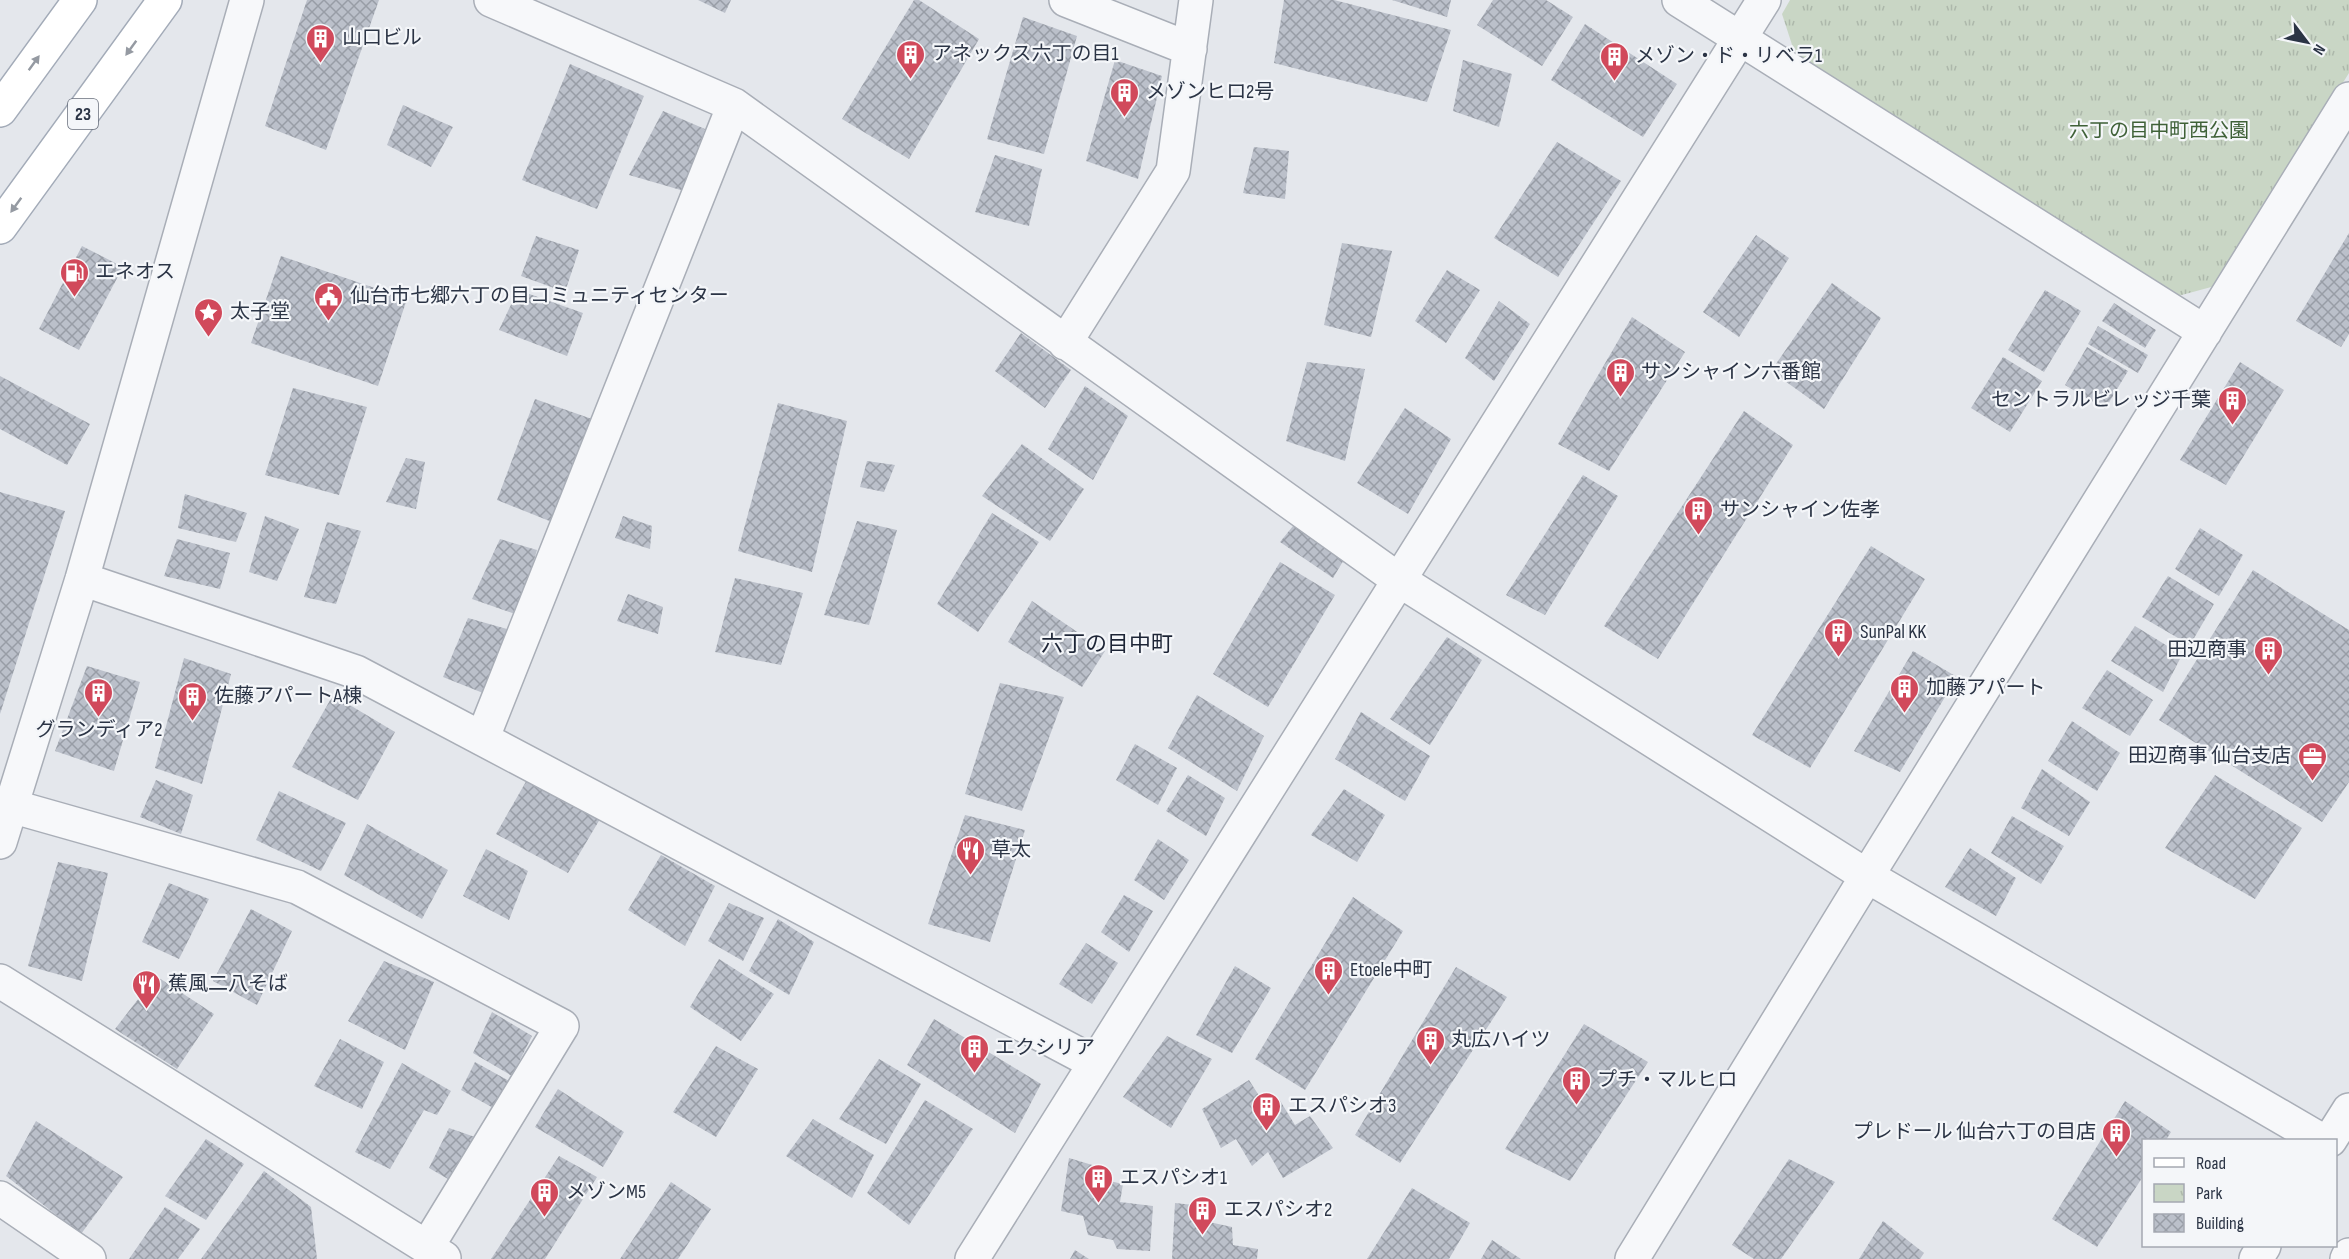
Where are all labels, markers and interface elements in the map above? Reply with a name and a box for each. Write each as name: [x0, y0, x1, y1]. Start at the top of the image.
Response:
north arrow: [2277, 12, 2337, 72]
building icon: 山口ビル: [305, 22, 337, 64]
place label: 山口ビル: [342, 26, 422, 50]
building icon: アネックス六丁の目1: [895, 38, 927, 80]
one-way arrow: [125, 39, 137, 55]
building icon: メゾン・ド・リベラ1: [1598, 40, 1630, 82]
text: N: [2308, 40, 2329, 58]
place label: アネックス六丁の目1: [932, 42, 1118, 66]
place label: メゾン・ド・リベラ1: [1635, 44, 1822, 68]
one-way arrow: [28, 56, 40, 71]
building icon: メゾンヒロ2号: [1109, 76, 1141, 118]
place label: メゾンヒロ2号: [1146, 80, 1274, 104]
road number: 23: [68, 99, 98, 129]
park label: 六丁の目中町西公園: [2069, 119, 2249, 143]
one-way arrow: [10, 197, 22, 213]
fuel station icon: エネオス: [58, 256, 90, 298]
place label: エネオス: [95, 260, 175, 284]
public building icon: 仙台市七郷六丁の目コミュニティセンター: [313, 280, 345, 322]
place label: 仙台市七郷六丁の目コミュニティセンター: [350, 284, 729, 308]
place icon: 太子堂: [193, 296, 225, 338]
place label: 太子堂: [230, 300, 290, 324]
building icon: サンシャイン六番館: [1604, 356, 1636, 398]
place label: サンシャイン六番館: [1641, 360, 1821, 384]
building icon: セントラルビレッジ千葉: [2216, 384, 2248, 426]
place label: セントラルビレッジ千葉: [1991, 388, 2211, 412]
building icon: サンシャイン佐孝: [1683, 494, 1715, 536]
place label: サンシャイン佐孝: [1720, 498, 1880, 522]
building icon: SunPal KK: [1823, 616, 1855, 658]
place label: SunPal KK: [1860, 620, 1926, 644]
district label: 六丁の目中町: [1041, 631, 1173, 658]
building icon: 田辺商事: [2252, 634, 2284, 676]
place label: 田辺商事: [2167, 638, 2247, 662]
building icon: 加藤アパート: [1889, 672, 1921, 714]
building icon: グランディア2: [83, 676, 115, 718]
place label: 加藤アパート: [1926, 676, 2046, 700]
building icon: 佐藤アパートA棟: [177, 680, 209, 722]
place label: 佐藤アパートA棟: [214, 684, 362, 708]
place label: グランディア2: [36, 718, 162, 742]
office icon: 田辺商事 仙台支店: [2296, 740, 2328, 782]
place label: 田辺商事 仙台支店: [2128, 744, 2291, 768]
restaurant icon: 草太: [954, 834, 986, 876]
place label: 草太: [991, 838, 1031, 862]
building icon: Etoele中町: [1313, 954, 1345, 996]
place label: Etoele中町: [1350, 958, 1432, 982]
restaurant icon: 蕉風二八そば: [131, 968, 163, 1010]
place label: 蕉風二八そば: [168, 972, 288, 996]
building icon: 丸広ハイツ: [1414, 1024, 1446, 1066]
place label: 丸広ハイツ: [1451, 1028, 1551, 1052]
building icon: エクシリア: [958, 1032, 990, 1074]
place label: エクシリア: [995, 1036, 1095, 1060]
building icon: プチ・マルヒロ: [1560, 1064, 1592, 1106]
place label: プチ・マルヒロ: [1597, 1068, 1737, 1092]
building icon: エスパシオ3: [1251, 1090, 1283, 1132]
place label: エスパシオ3: [1288, 1094, 1396, 1118]
building icon: プレドール 仙台六丁の目店: [2101, 1116, 2133, 1158]
place label: プレドール 仙台六丁の目店: [1853, 1120, 2096, 1144]
legend: [2142, 1139, 2337, 1247]
text: Road: [2196, 1153, 2226, 1174]
building icon: エスパシオ1: [1083, 1162, 1115, 1204]
place label: エスパシオ1: [1120, 1166, 1227, 1190]
building icon: メゾンM5: [529, 1176, 561, 1218]
place label: メゾンM5: [566, 1180, 646, 1204]
text: Park: [2196, 1183, 2222, 1204]
building icon: エスパシオ2: [1187, 1194, 1219, 1236]
place label: エスパシオ2: [1224, 1198, 1332, 1222]
text: Building: [2196, 1213, 2244, 1234]

